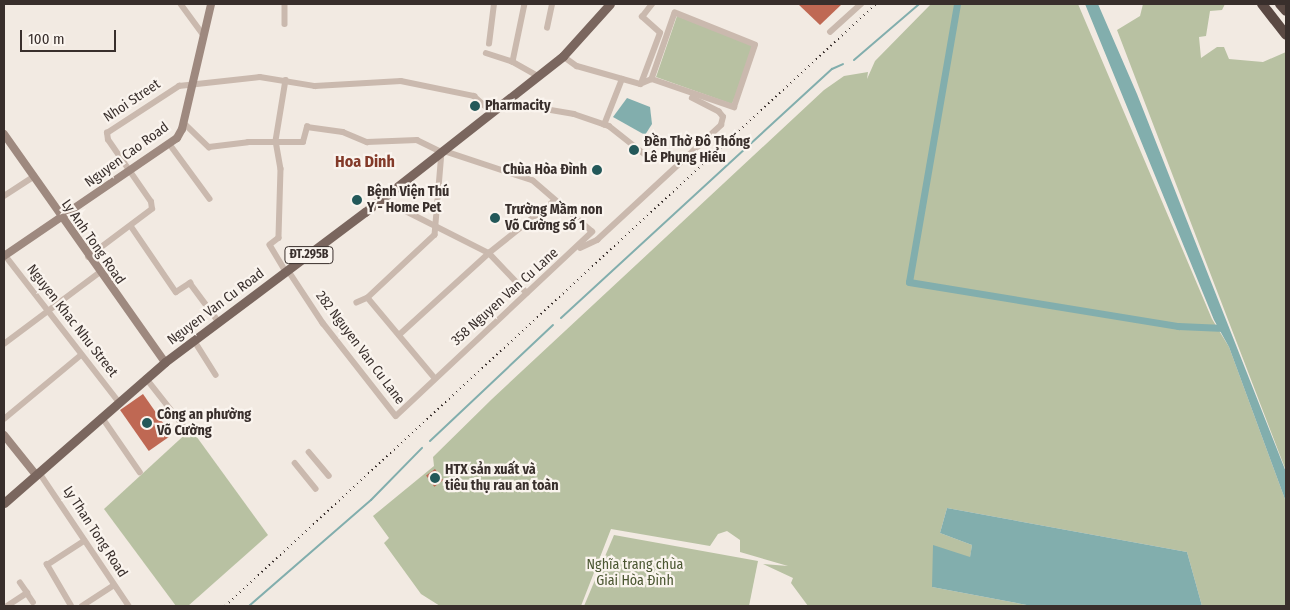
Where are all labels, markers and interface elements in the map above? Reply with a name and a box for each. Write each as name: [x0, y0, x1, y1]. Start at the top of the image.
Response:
scale bar: [22, 20, 119, 52]
text: 100 m: [28, 30, 65, 48]
street label: Nhoi Street: [101, 76, 163, 126]
place label: Pharmacity: [485, 98, 551, 114]
marker: Pharmacity: [469, 100, 481, 112]
street label: Nguyen Cao Road: [82, 119, 172, 191]
place label: Đền Thờ Đô Thống Lê Phụng Hiểu: [644, 134, 750, 166]
marker: Đền Thờ Đô Thống Lê Phụng Hiểu: [628, 144, 640, 156]
district label: Hoa Dinh: [335, 152, 395, 172]
place label: Chùa Hòa Đình: [503, 162, 587, 178]
marker: Chùa Hòa Đình: [591, 164, 603, 176]
place label: Bệnh Viện Thú Y - Home Pet: [367, 184, 449, 216]
marker: Bệnh Viện Thú Y - Home Pet: [351, 194, 363, 206]
street label: Ly Anh Tong Road: [58, 196, 128, 288]
place label: Trường Mầm non Võ Cường số 1: [505, 202, 603, 234]
marker: Trường Mầm non Võ Cường số 1: [489, 212, 501, 224]
street label: 358 Nguyen Van Cu Lane: [448, 245, 562, 349]
road number: ĐT.295B: [284, 246, 334, 264]
street label: Nguyen Khac Nhu Street: [23, 262, 121, 380]
street label: Nguyen Van Cu Road: [164, 265, 268, 349]
street label: 282 Nguyen Van Cu Lane: [312, 288, 408, 408]
place label: Công an phường Võ Cường: [157, 407, 251, 440]
marker: Công an phường Võ Cường: [141, 417, 153, 429]
place label: HTX sản xuất và tiêu thụ rau an toàn: [445, 462, 559, 494]
marker: HTX sản xuất và tiêu thụ rau an toàn: [429, 472, 441, 484]
street label: Ly Than Tong Road: [59, 483, 131, 581]
park label: Nghĩa trang chùa Giai Hòa Đình: [587, 557, 683, 590]

